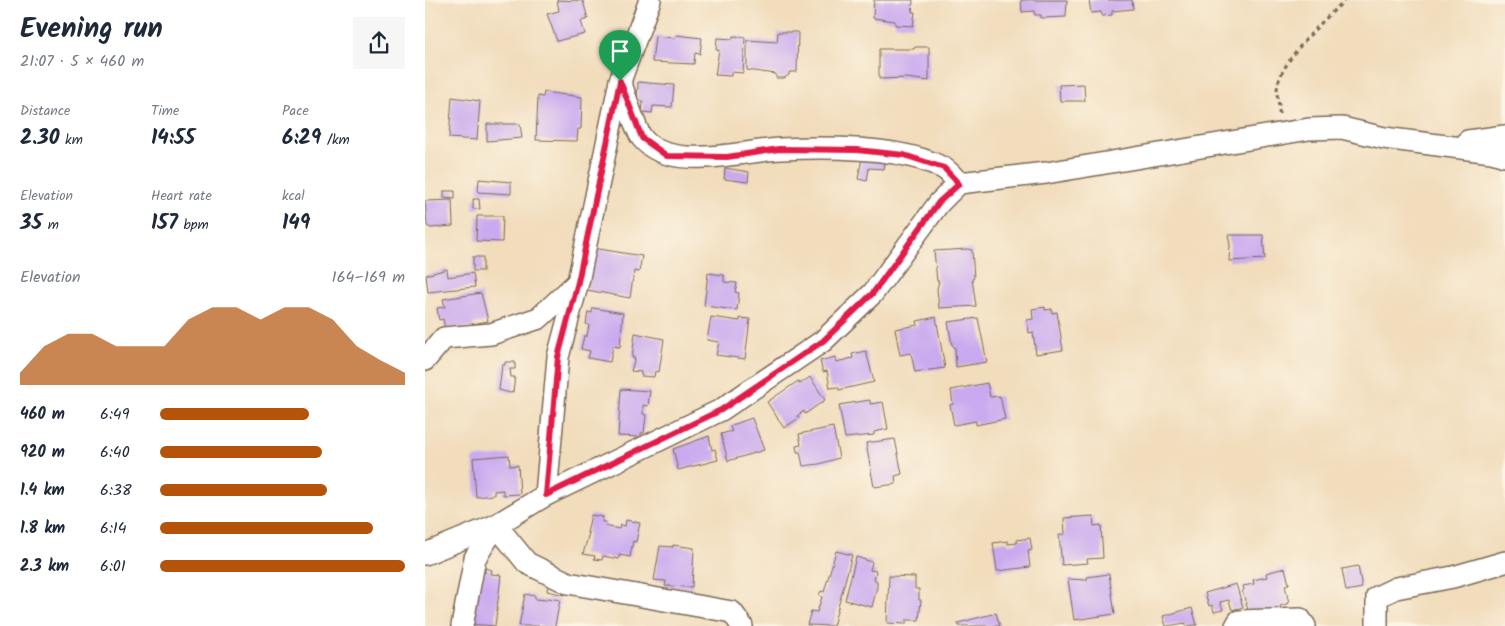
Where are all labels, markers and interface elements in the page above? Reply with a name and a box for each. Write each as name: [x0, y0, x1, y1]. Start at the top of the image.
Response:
text: Evening run: [20, 7, 163, 52]
button: share: [353, 17, 405, 69]
pin: [599, 30, 641, 81]
icon: arrive: [606, 37, 634, 65]
text: 21:07 · 5 × 460 m: [20, 49, 144, 74]
text: Distance: [20, 100, 70, 122]
text: Time: [151, 100, 179, 122]
text: Pace: [282, 100, 309, 122]
text: 2.30: [20, 122, 59, 155]
text: 14:55: [151, 122, 195, 155]
text: 6:29: [282, 122, 321, 155]
text: km: [59, 129, 83, 151]
text: /km: [321, 129, 350, 151]
text: Elevation: [20, 185, 73, 207]
text: Heart rate: [151, 185, 212, 207]
text: kcal: [282, 185, 305, 207]
text: 35: [20, 207, 42, 240]
text: 157: [151, 207, 178, 240]
text: 149: [282, 207, 310, 240]
text: m: [42, 214, 59, 236]
text: bpm: [178, 214, 209, 236]
text: Elevation: [20, 265, 81, 290]
text: 164–169 m: [332, 265, 405, 290]
text: 460 m: [20, 402, 65, 427]
text: 6:49: [100, 402, 129, 427]
text: 920 m: [20, 440, 65, 465]
text: 6:40: [100, 440, 130, 465]
text: 1.4 km: [20, 478, 65, 503]
text: 6:38: [100, 478, 132, 503]
text: 1.8 km: [20, 516, 65, 541]
text: 6:14: [100, 516, 127, 541]
text: 2.3 km: [20, 554, 69, 579]
text: 6:01: [100, 554, 126, 579]

